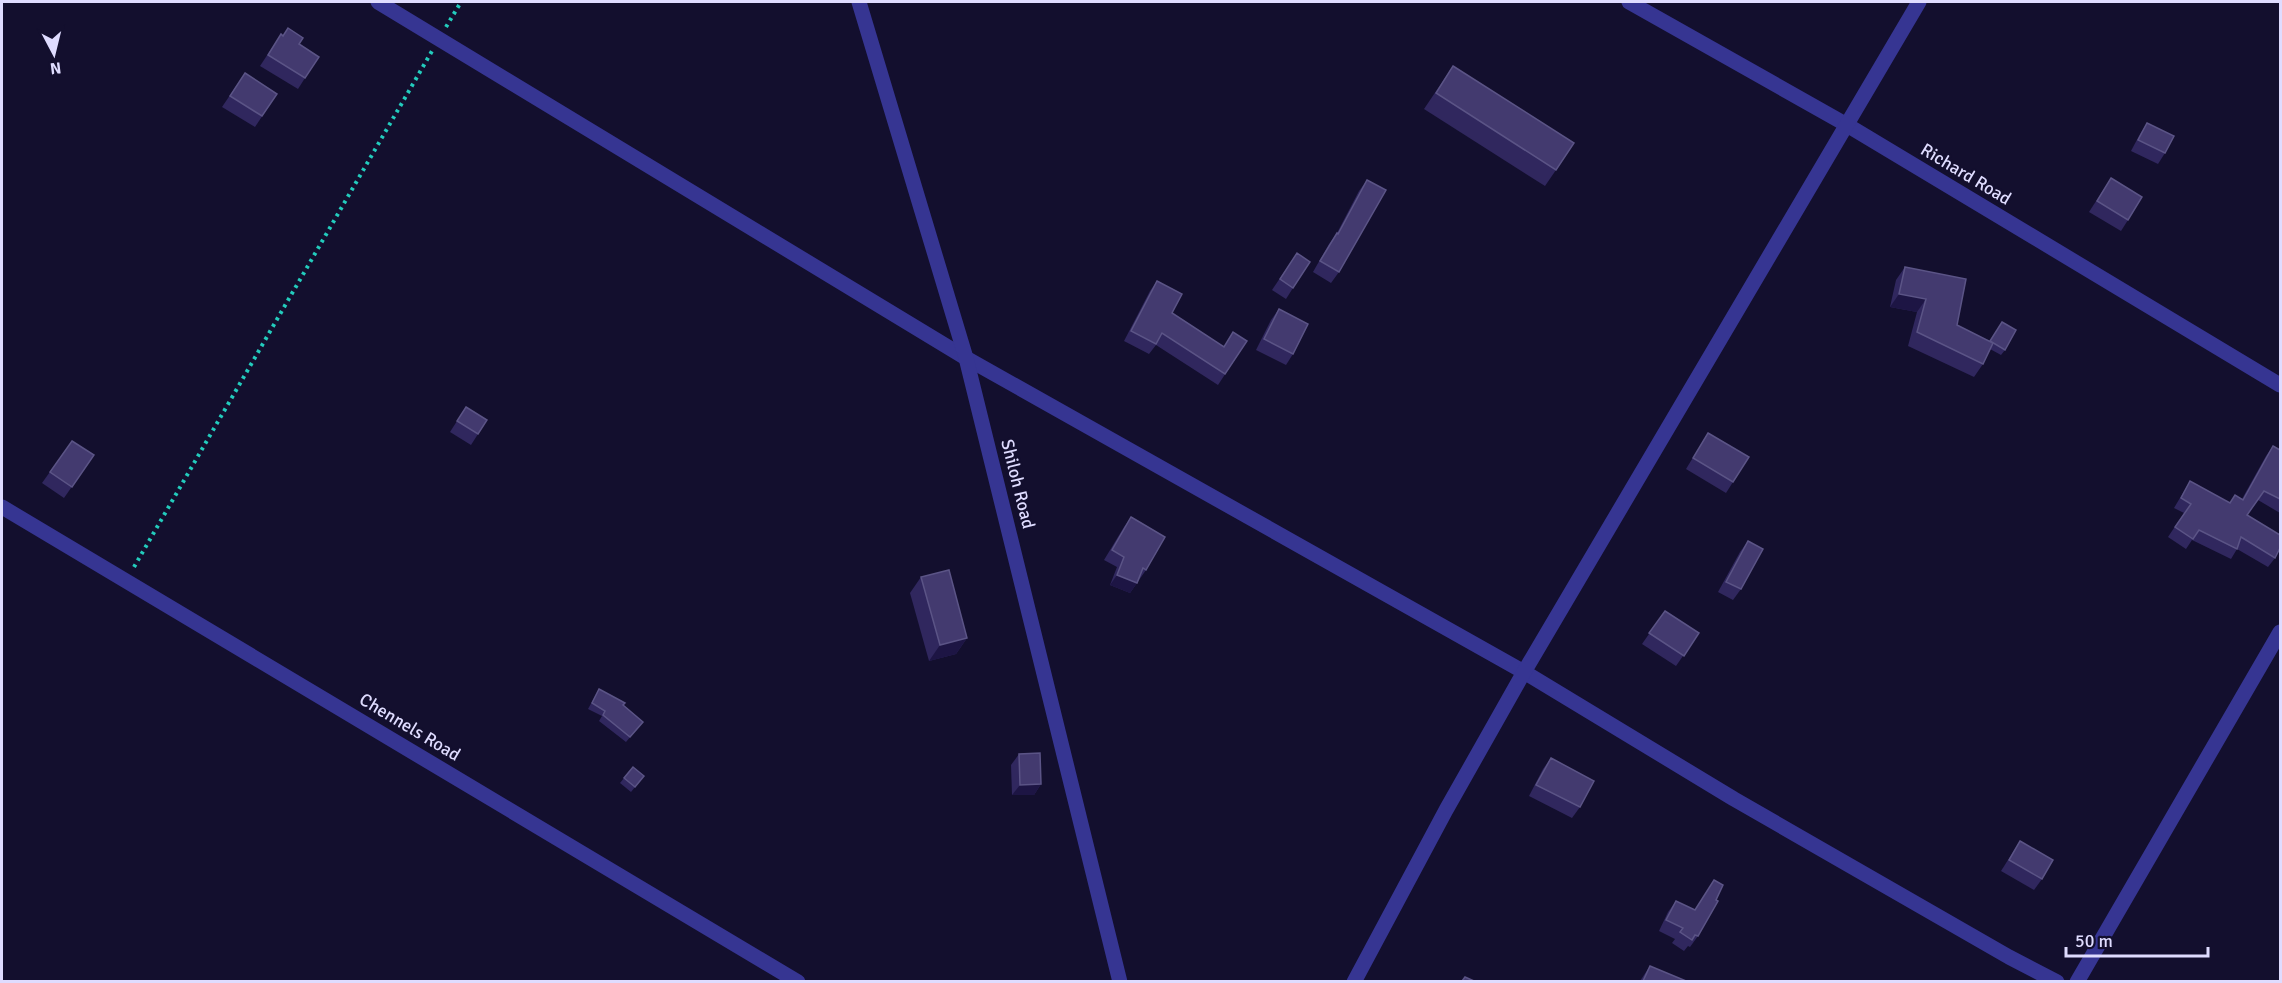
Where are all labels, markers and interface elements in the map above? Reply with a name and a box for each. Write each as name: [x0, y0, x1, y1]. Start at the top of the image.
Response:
north arrow: [24, 24, 84, 84]
text: N: [49, 57, 62, 78]
street label: Richard Road: [1917, 138, 2015, 210]
street label: Shiloh Road: [996, 437, 1040, 531]
street label: Chennels Road: [355, 688, 465, 766]
scale bar: [2066, 920, 2208, 958]
text: 50 m: [2075, 930, 2113, 952]

